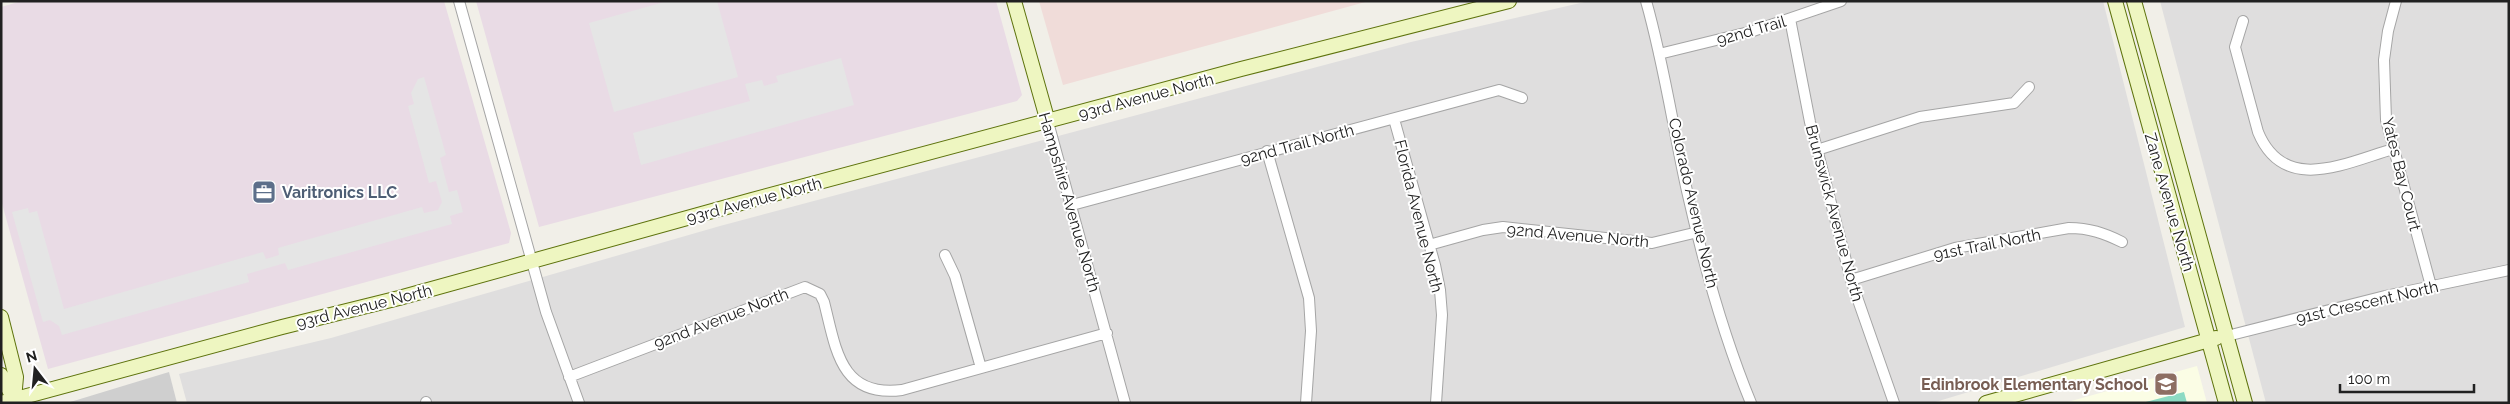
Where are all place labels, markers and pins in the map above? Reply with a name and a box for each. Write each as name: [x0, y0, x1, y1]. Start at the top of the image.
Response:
office icon: Varitronics LLC: [251, 179, 277, 205]
place label: Varitronics LLC: [282, 183, 397, 202]
school or university icon: Edinbrook Elementary School: [2153, 371, 2179, 397]
place label: Edinbrook Elementary School: [1921, 375, 2149, 394]

